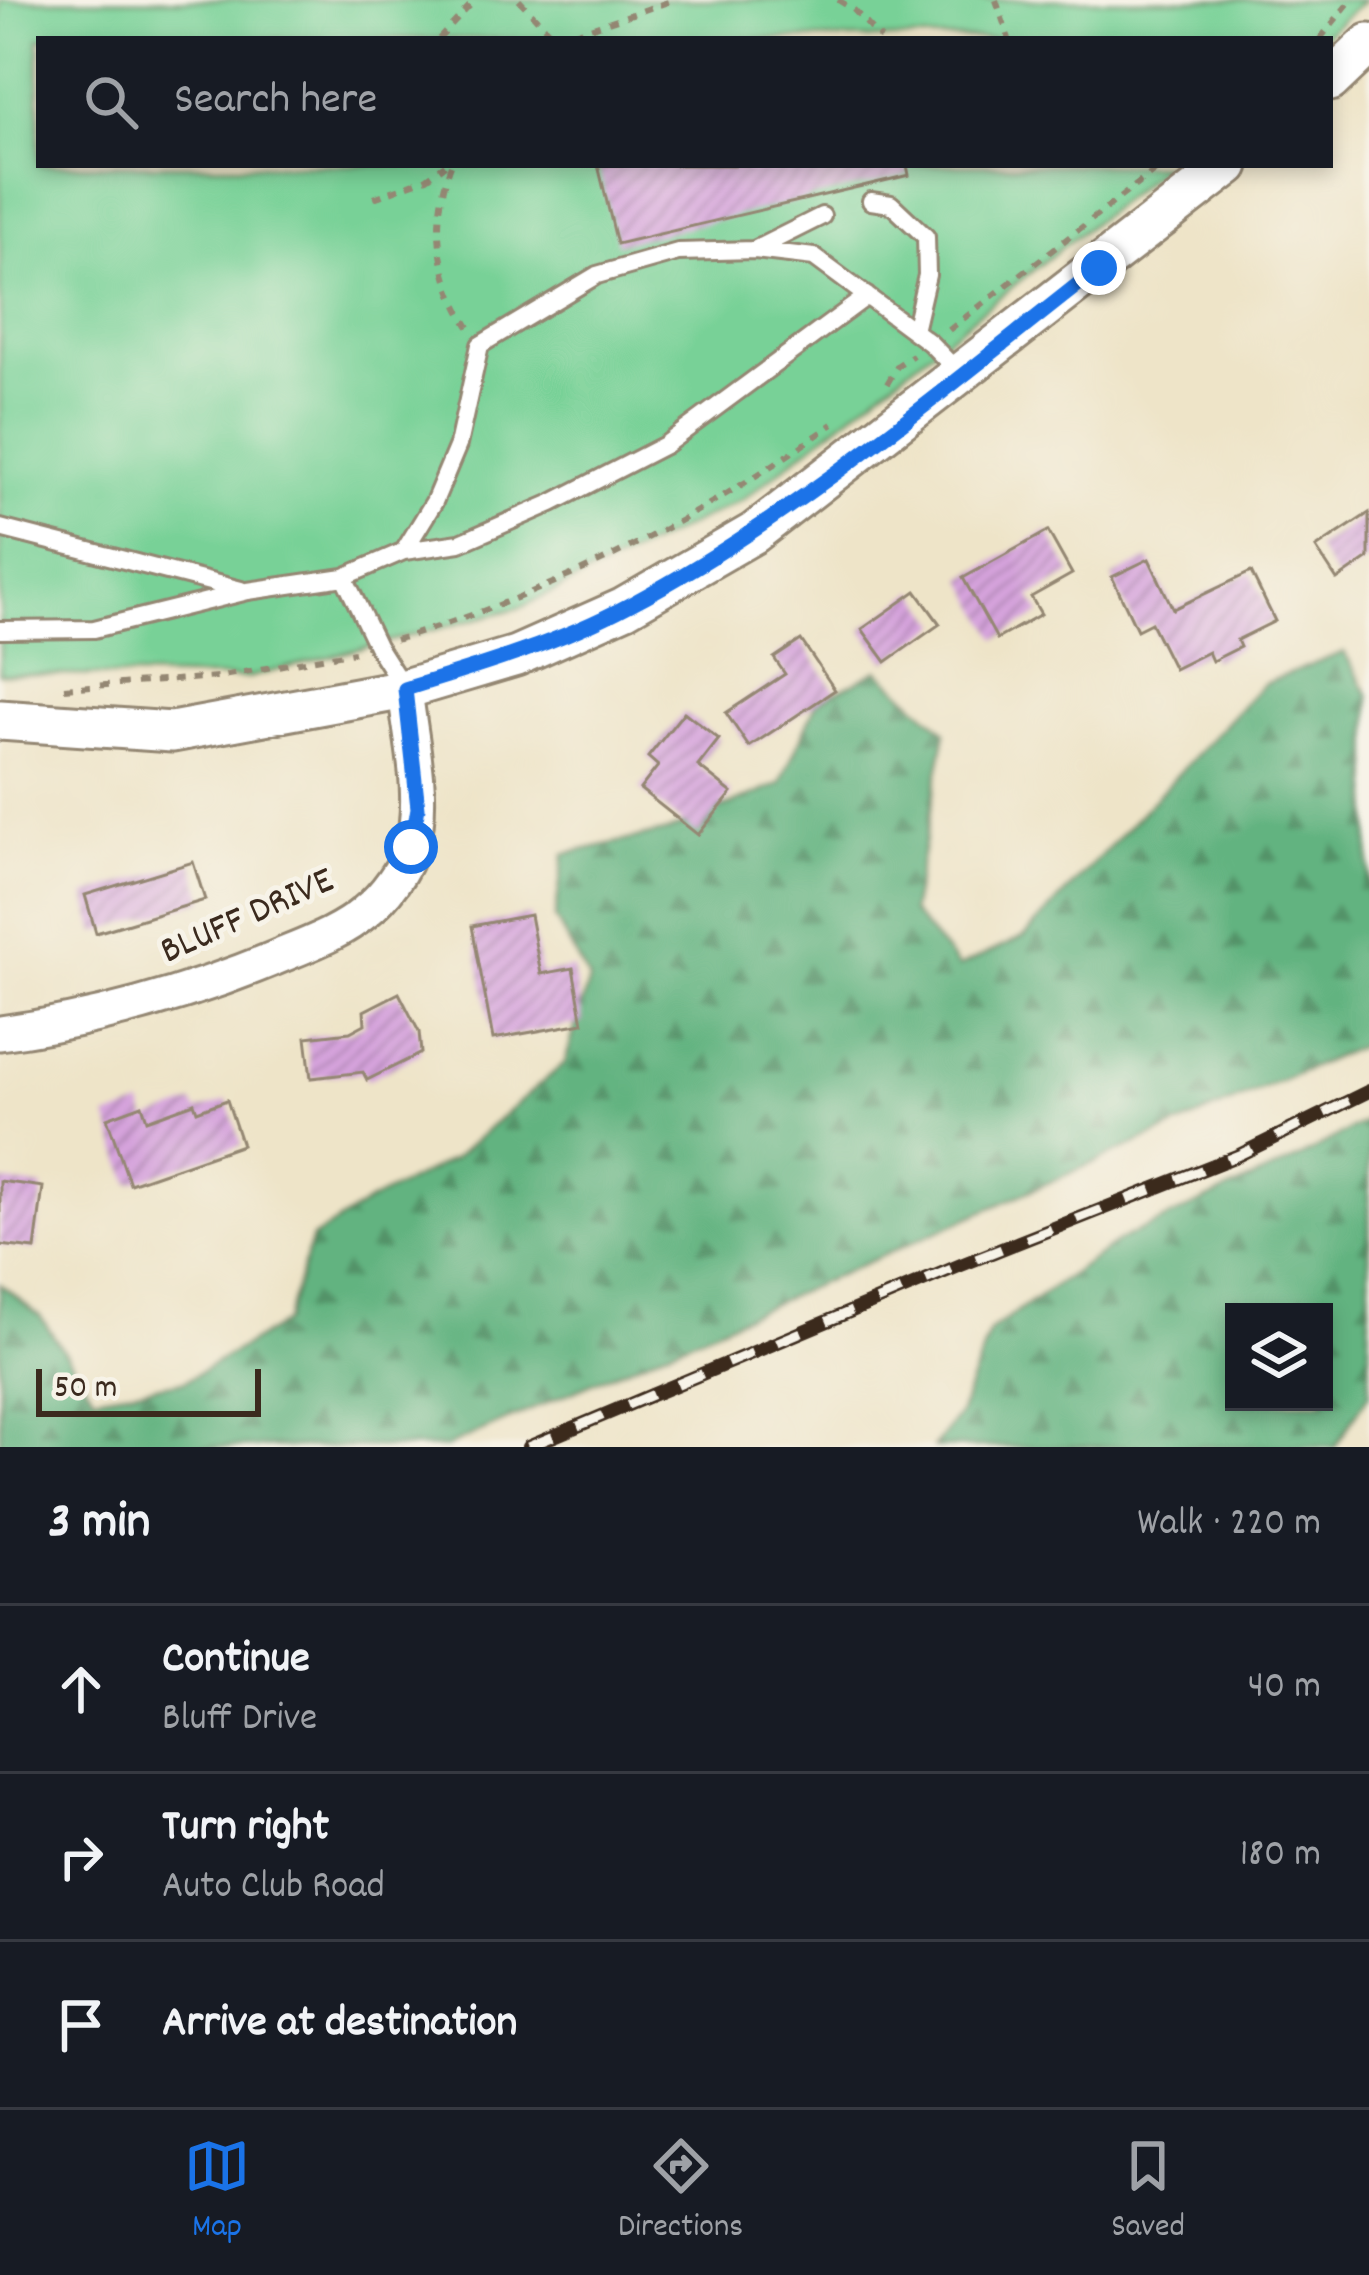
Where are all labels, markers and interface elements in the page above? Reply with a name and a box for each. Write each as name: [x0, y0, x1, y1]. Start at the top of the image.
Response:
search box: [36, 36, 1333, 168]
icon: search: [78, 69, 144, 135]
text: Search here: [174, 70, 377, 134]
route end: [1072, 241, 1126, 295]
route start: [384, 820, 438, 874]
street label: BLUFF DRIVE: [152, 855, 344, 981]
map controls: [1225, 1303, 1333, 1411]
button: layers: [1225, 1303, 1333, 1411]
scale bar: [36, 1363, 261, 1416]
text: 50 m: [54, 1366, 118, 1413]
text: 3 min: [48, 1489, 150, 1561]
text: Walk · 220 m: [1137, 1498, 1321, 1553]
text: Continue: [162, 1629, 310, 1693]
icon: ahead: [48, 1656, 114, 1722]
text: 40 m: [1248, 1661, 1321, 1716]
text: Bluff Drive: [162, 1693, 317, 1748]
text: Turn right: [162, 1797, 329, 1861]
icon: right: [48, 1824, 114, 1890]
text: 180 m: [1240, 1829, 1321, 1884]
text: Auto Club Road: [162, 1861, 385, 1916]
icon: arrive: [48, 1992, 114, 2058]
text: Arrive at destination: [162, 1993, 517, 2057]
tab: Map: [184, 2133, 250, 2252]
tab: Directions: [618, 2133, 743, 2252]
tab: Saved: [1111, 2133, 1185, 2252]

